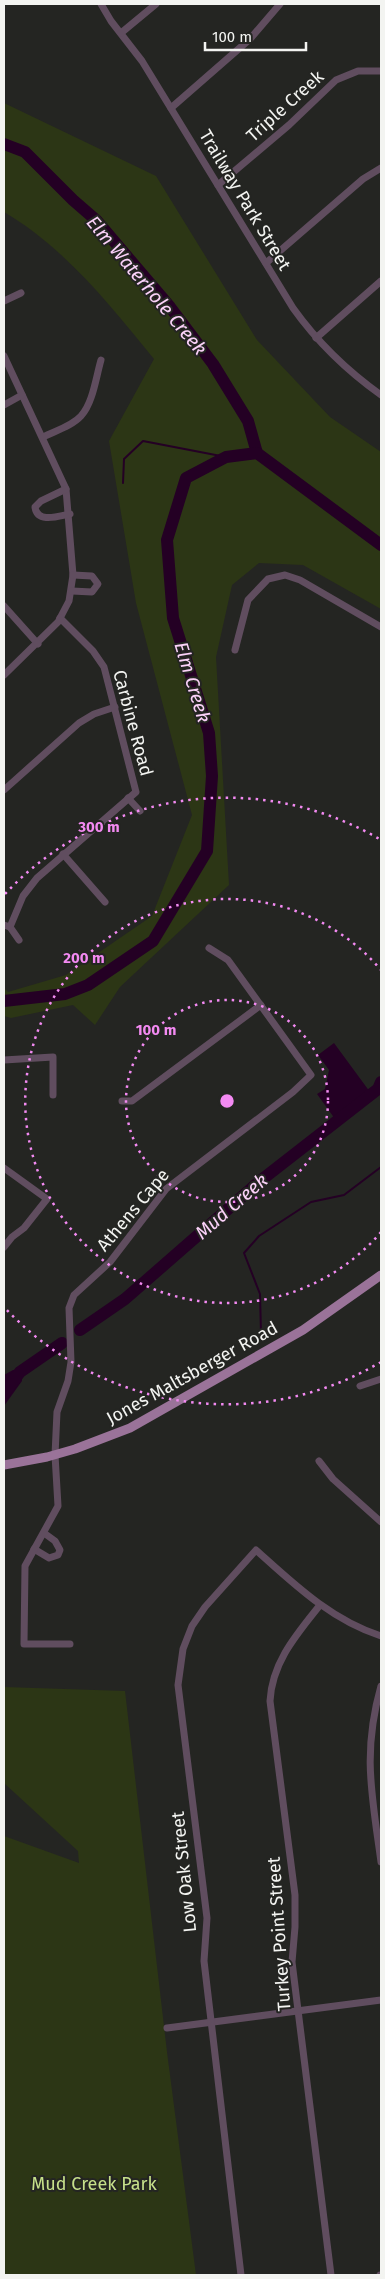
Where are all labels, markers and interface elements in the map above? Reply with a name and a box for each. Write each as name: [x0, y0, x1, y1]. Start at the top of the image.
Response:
scale bar: [205, 20, 306, 52]
text: 100 m: [212, 28, 252, 46]
street label: Triple Creek: [242, 65, 329, 146]
street label: Trailway Park Street: [194, 126, 296, 275]
water label: Elm Waterhole Creek: [82, 211, 212, 360]
water label: Elm Creek: [169, 639, 216, 725]
street label: Carbine Road: [108, 667, 158, 779]
text: 300 m: [77, 818, 120, 836]
text: 200 m: [63, 949, 105, 967]
text: 100 m: [136, 1021, 176, 1039]
centre of rings: [218, 1092, 236, 1110]
street label: Athens Cape: [92, 1164, 174, 1256]
water label: Mud Creek: [190, 1169, 272, 1244]
street label: Jones Maltsberger Road: [102, 1317, 282, 1429]
street label: Low Oak Street: [167, 1810, 201, 1934]
street label: Turkey Point Street: [263, 1856, 295, 2012]
park label: Mud Creek Park: [31, 2173, 157, 2195]

